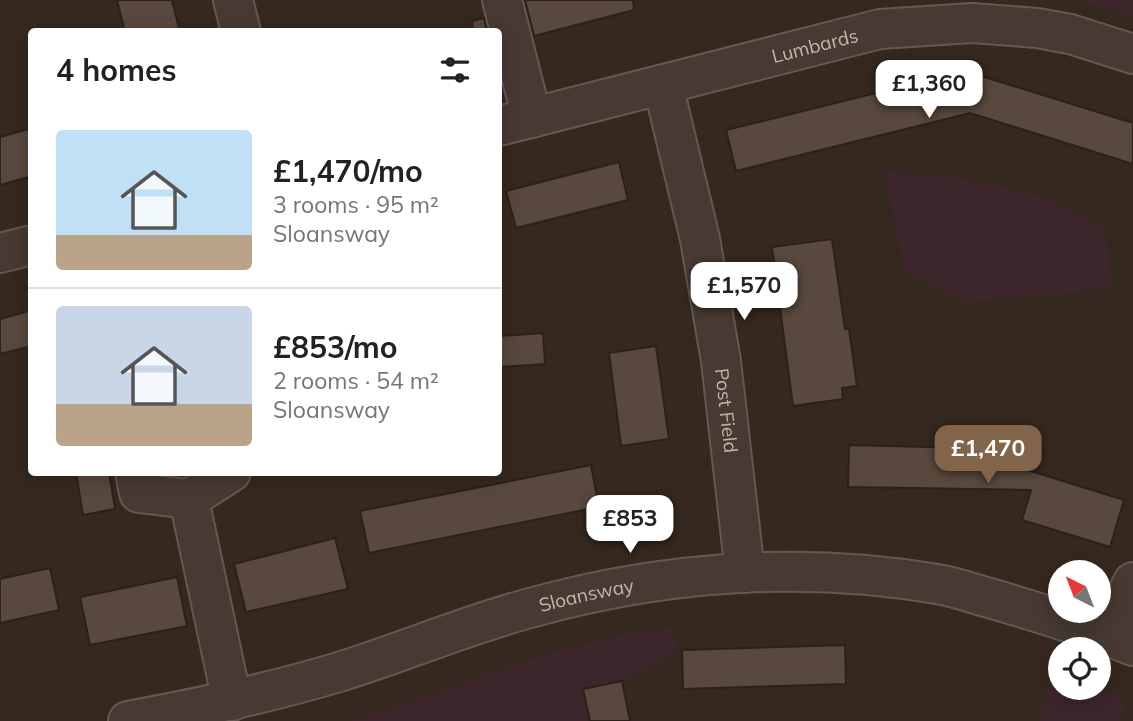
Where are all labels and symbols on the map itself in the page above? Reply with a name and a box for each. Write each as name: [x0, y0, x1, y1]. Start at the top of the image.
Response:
street label: Lumbards: [769, 23, 861, 68]
pin: £1,360: [872, 60, 986, 120]
pin: £1,570: [687, 262, 801, 322]
street label: Post Field: [710, 367, 743, 454]
pin: £1,470: [931, 426, 1045, 485]
pin: £853: [589, 496, 671, 555]
north arrow: [1048, 560, 1111, 623]
street label: Sloansway: [536, 573, 636, 617]

